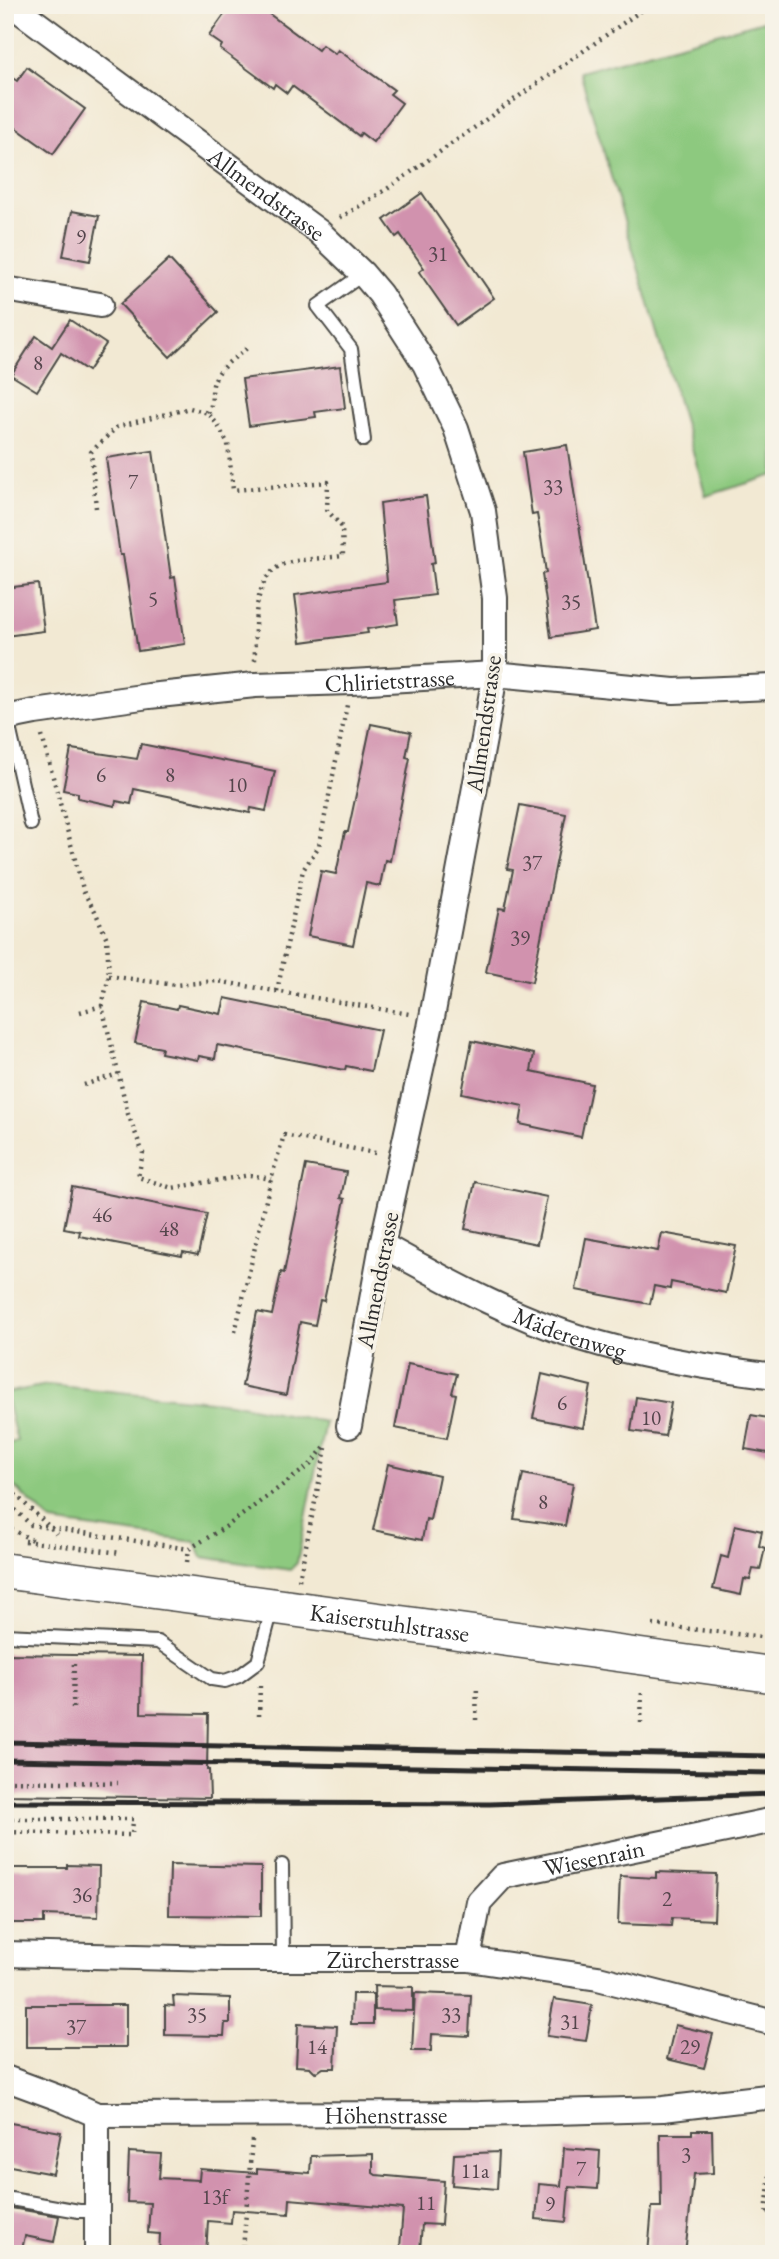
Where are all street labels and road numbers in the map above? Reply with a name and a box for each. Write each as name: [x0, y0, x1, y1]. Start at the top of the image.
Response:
street label: Allmendstrasse: [201, 139, 332, 247]
street label: Allmendstrasse: [458, 653, 508, 796]
street label: Chlirietstrasse: [324, 661, 455, 698]
street label: Allmendstrasse: [348, 1209, 405, 1352]
street label: Mäderenweg: [509, 1299, 630, 1366]
street label: Kaiserstuhlstrasse: [308, 1596, 471, 1648]
street label: Wiesenrain: [540, 1832, 647, 1883]
street label: Zürcherstrasse: [327, 1944, 459, 1975]
street label: Höhenstrasse: [324, 2099, 447, 2130]

